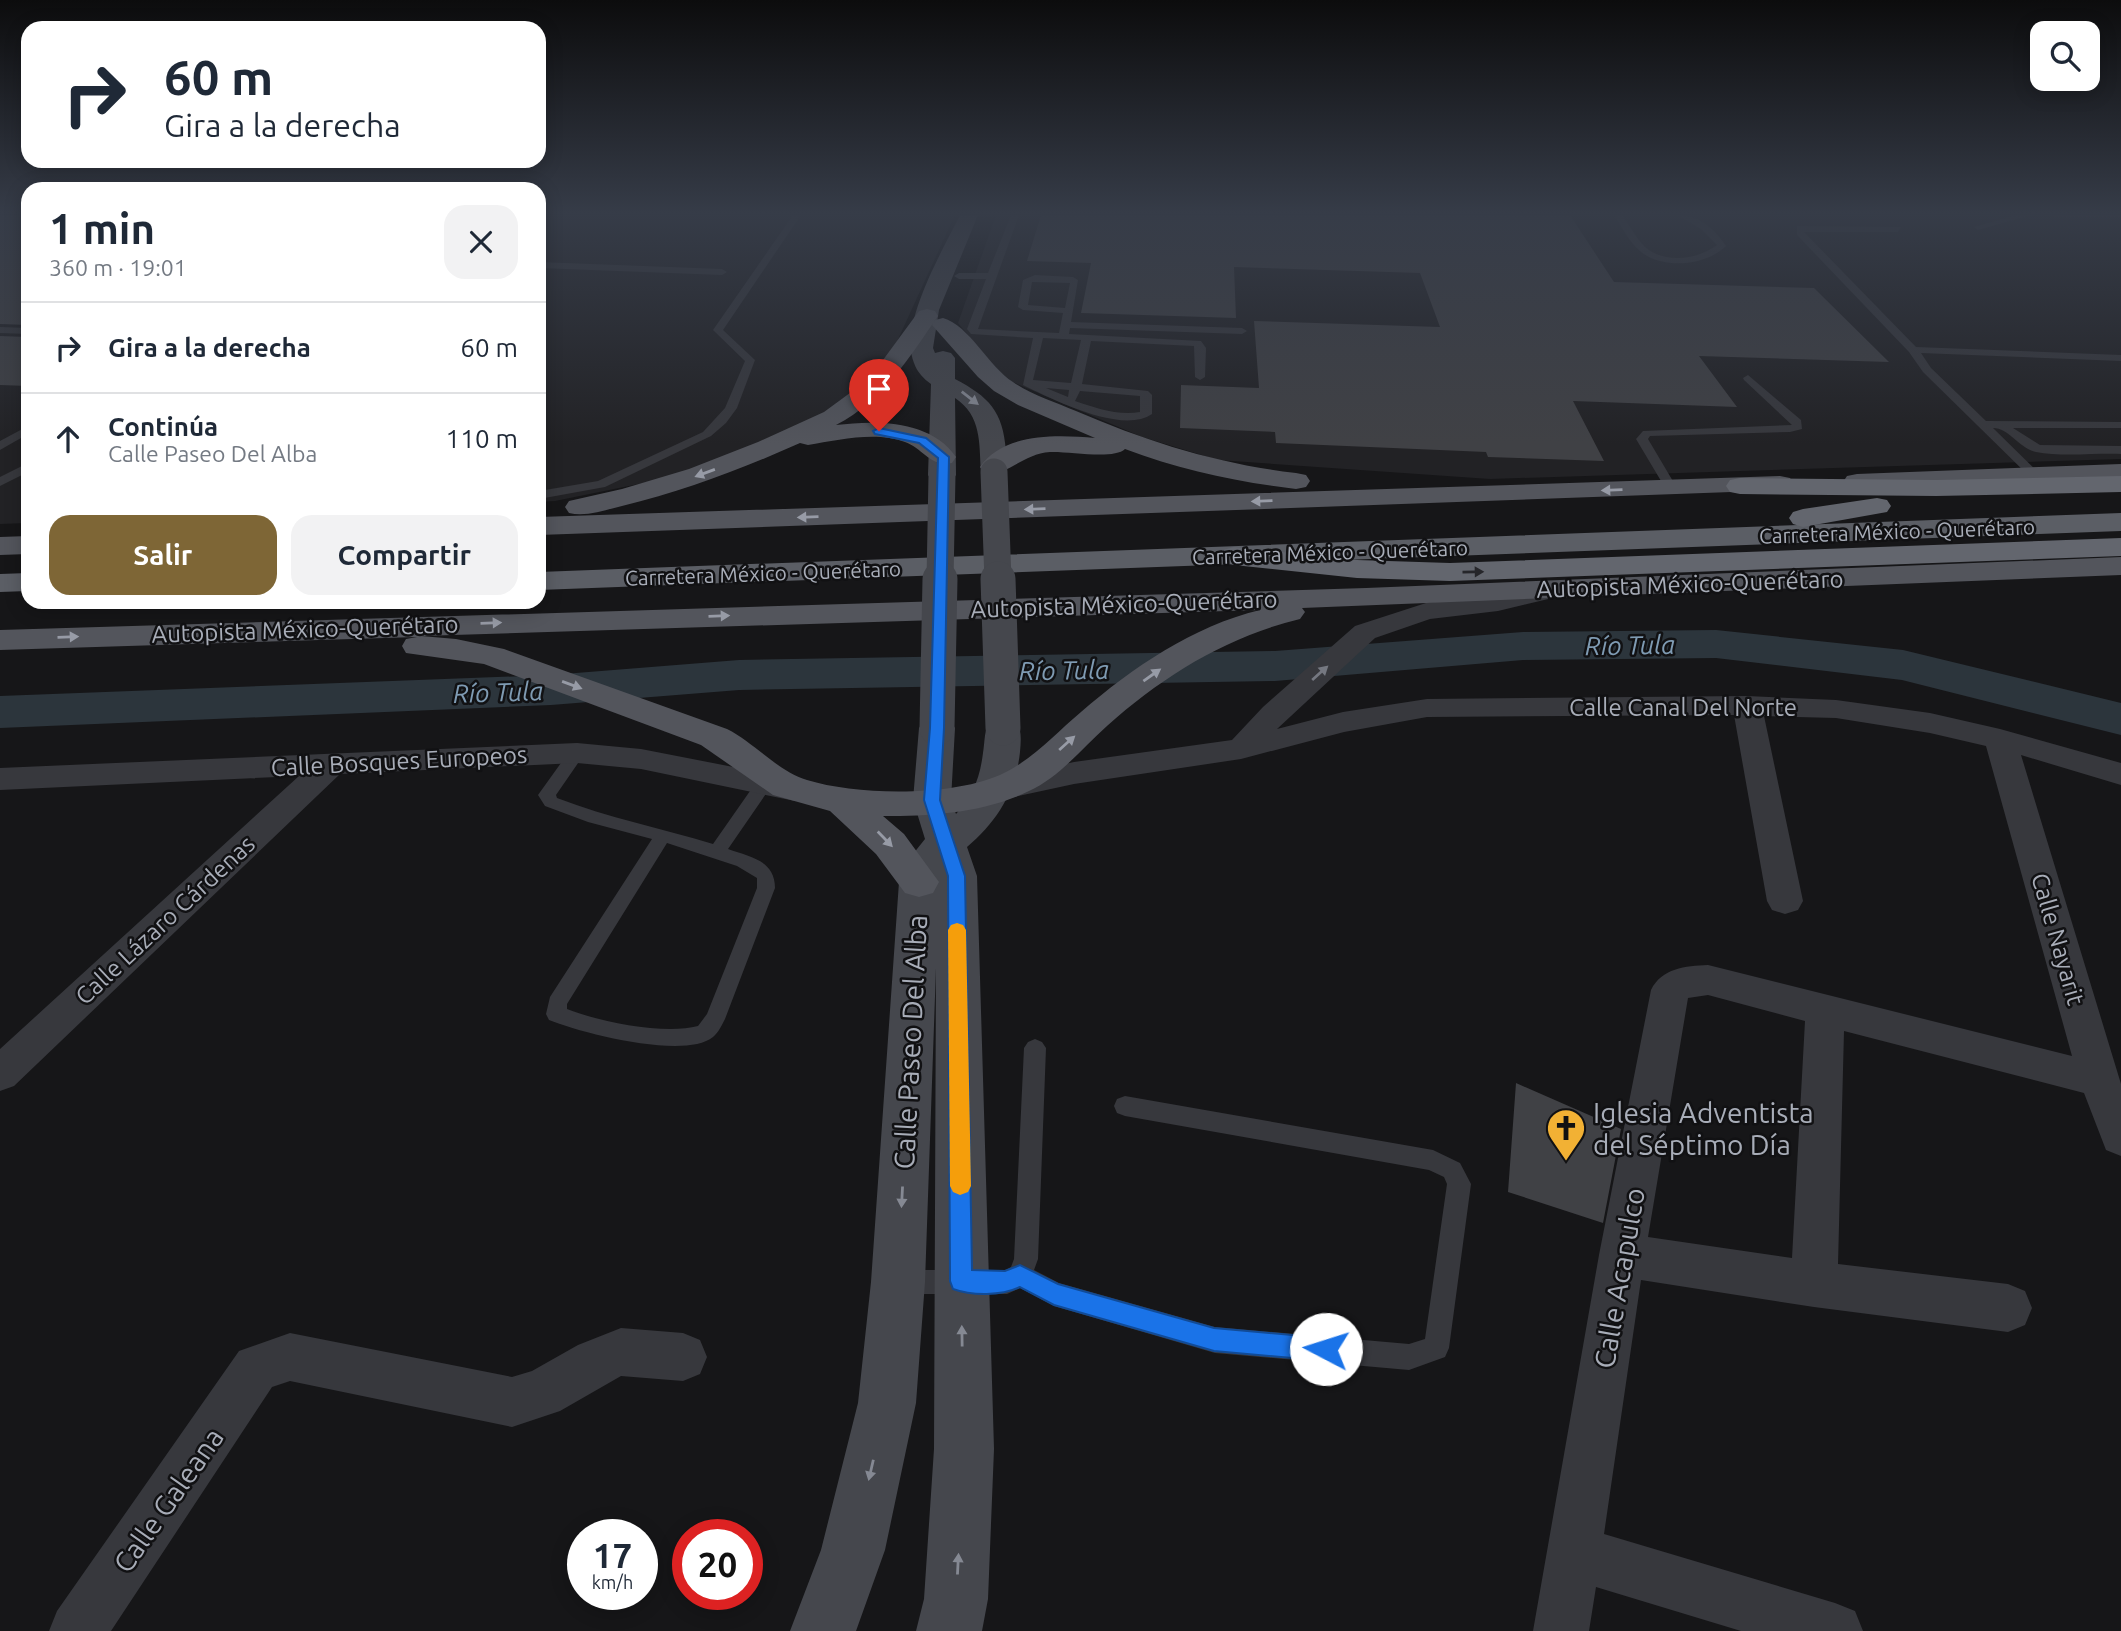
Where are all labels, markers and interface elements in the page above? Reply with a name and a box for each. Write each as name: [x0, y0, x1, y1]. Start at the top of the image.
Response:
map controls: [2030, 21, 2100, 91]
button: search: [2030, 21, 2100, 91]
icon: right: [49, 49, 140, 140]
text: 60 m: [164, 49, 273, 104]
text: Gira a la derecha: [164, 107, 401, 143]
text: 1 min: [49, 205, 155, 252]
button: close: [444, 205, 518, 279]
text: 360 m · 19:01: [49, 255, 187, 280]
icon: right: [49, 329, 87, 367]
text: Gira a la derecha: [108, 333, 311, 362]
text: 60 m: [460, 333, 518, 362]
pin: [849, 359, 909, 431]
icon: arrive: [860, 370, 898, 408]
one-way arrow: [961, 390, 979, 405]
text: Continúa: [108, 412, 218, 441]
icon: ahead: [49, 420, 87, 458]
text: 110 m: [446, 424, 518, 453]
text: Calle Paseo Del Alba: [108, 441, 317, 466]
one-way arrow: [695, 468, 716, 479]
one-way arrow: [1601, 484, 1623, 495]
one-way arrow: [1251, 496, 1273, 507]
one-way arrow: [1024, 504, 1046, 515]
one-way arrow: [796, 511, 818, 523]
street label: Carretera México - Querétaro: [1758, 514, 2036, 548]
button: Salir: [49, 515, 277, 595]
button: Compartir: [291, 515, 518, 595]
street label: Carretera México - Querétaro: [1191, 535, 1469, 569]
street label: Carretera México - Querétaro: [624, 556, 902, 590]
street label: Autopista México-Querétaro: [1536, 565, 1844, 603]
one-way arrow: [1463, 566, 1485, 577]
street label: Autopista México-Querétaro: [970, 585, 1278, 623]
street label: Autopista México-Querétaro: [151, 610, 459, 648]
one-way arrow: [708, 611, 730, 622]
one-way arrow: [481, 618, 503, 629]
water label: Río Tula: [1585, 630, 1675, 660]
one-way arrow: [57, 632, 79, 643]
water label: Río Tula: [1019, 655, 1109, 685]
one-way arrow: [1311, 666, 1328, 681]
one-way arrow: [1143, 668, 1161, 682]
water label: Río Tula: [452, 676, 544, 708]
one-way arrow: [562, 680, 583, 691]
street label: Calle Canal Del Norte: [1569, 694, 1797, 721]
one-way arrow: [1058, 735, 1076, 751]
street label: Calle Bosques Europeos: [270, 741, 528, 781]
street label: Calle Lázaro Cárdenas: [70, 830, 260, 1010]
one-way arrow: [876, 830, 892, 847]
street label: Calle Nayarit: [2026, 870, 2090, 1009]
street label: Calle Paseo Del Alba: [888, 914, 932, 1170]
place label: Iglesia Adventista del Séptimo Día: [1593, 1097, 1814, 1160]
church icon: Iglesia Adventista del Séptimo Día: [1545, 1107, 1587, 1162]
street label: Calle Acapulco: [1588, 1185, 1650, 1371]
one-way arrow: [897, 1186, 908, 1208]
position arrow: [1289, 1312, 1363, 1386]
one-way arrow: [956, 1325, 968, 1347]
street label: Calle Galeana: [107, 1422, 229, 1578]
one-way arrow: [866, 1459, 877, 1481]
speed limit sign: 20: [672, 1519, 763, 1610]
text: 17: [593, 1535, 632, 1575]
one-way arrow: [952, 1552, 963, 1574]
text: km/h: [592, 1572, 633, 1592]

